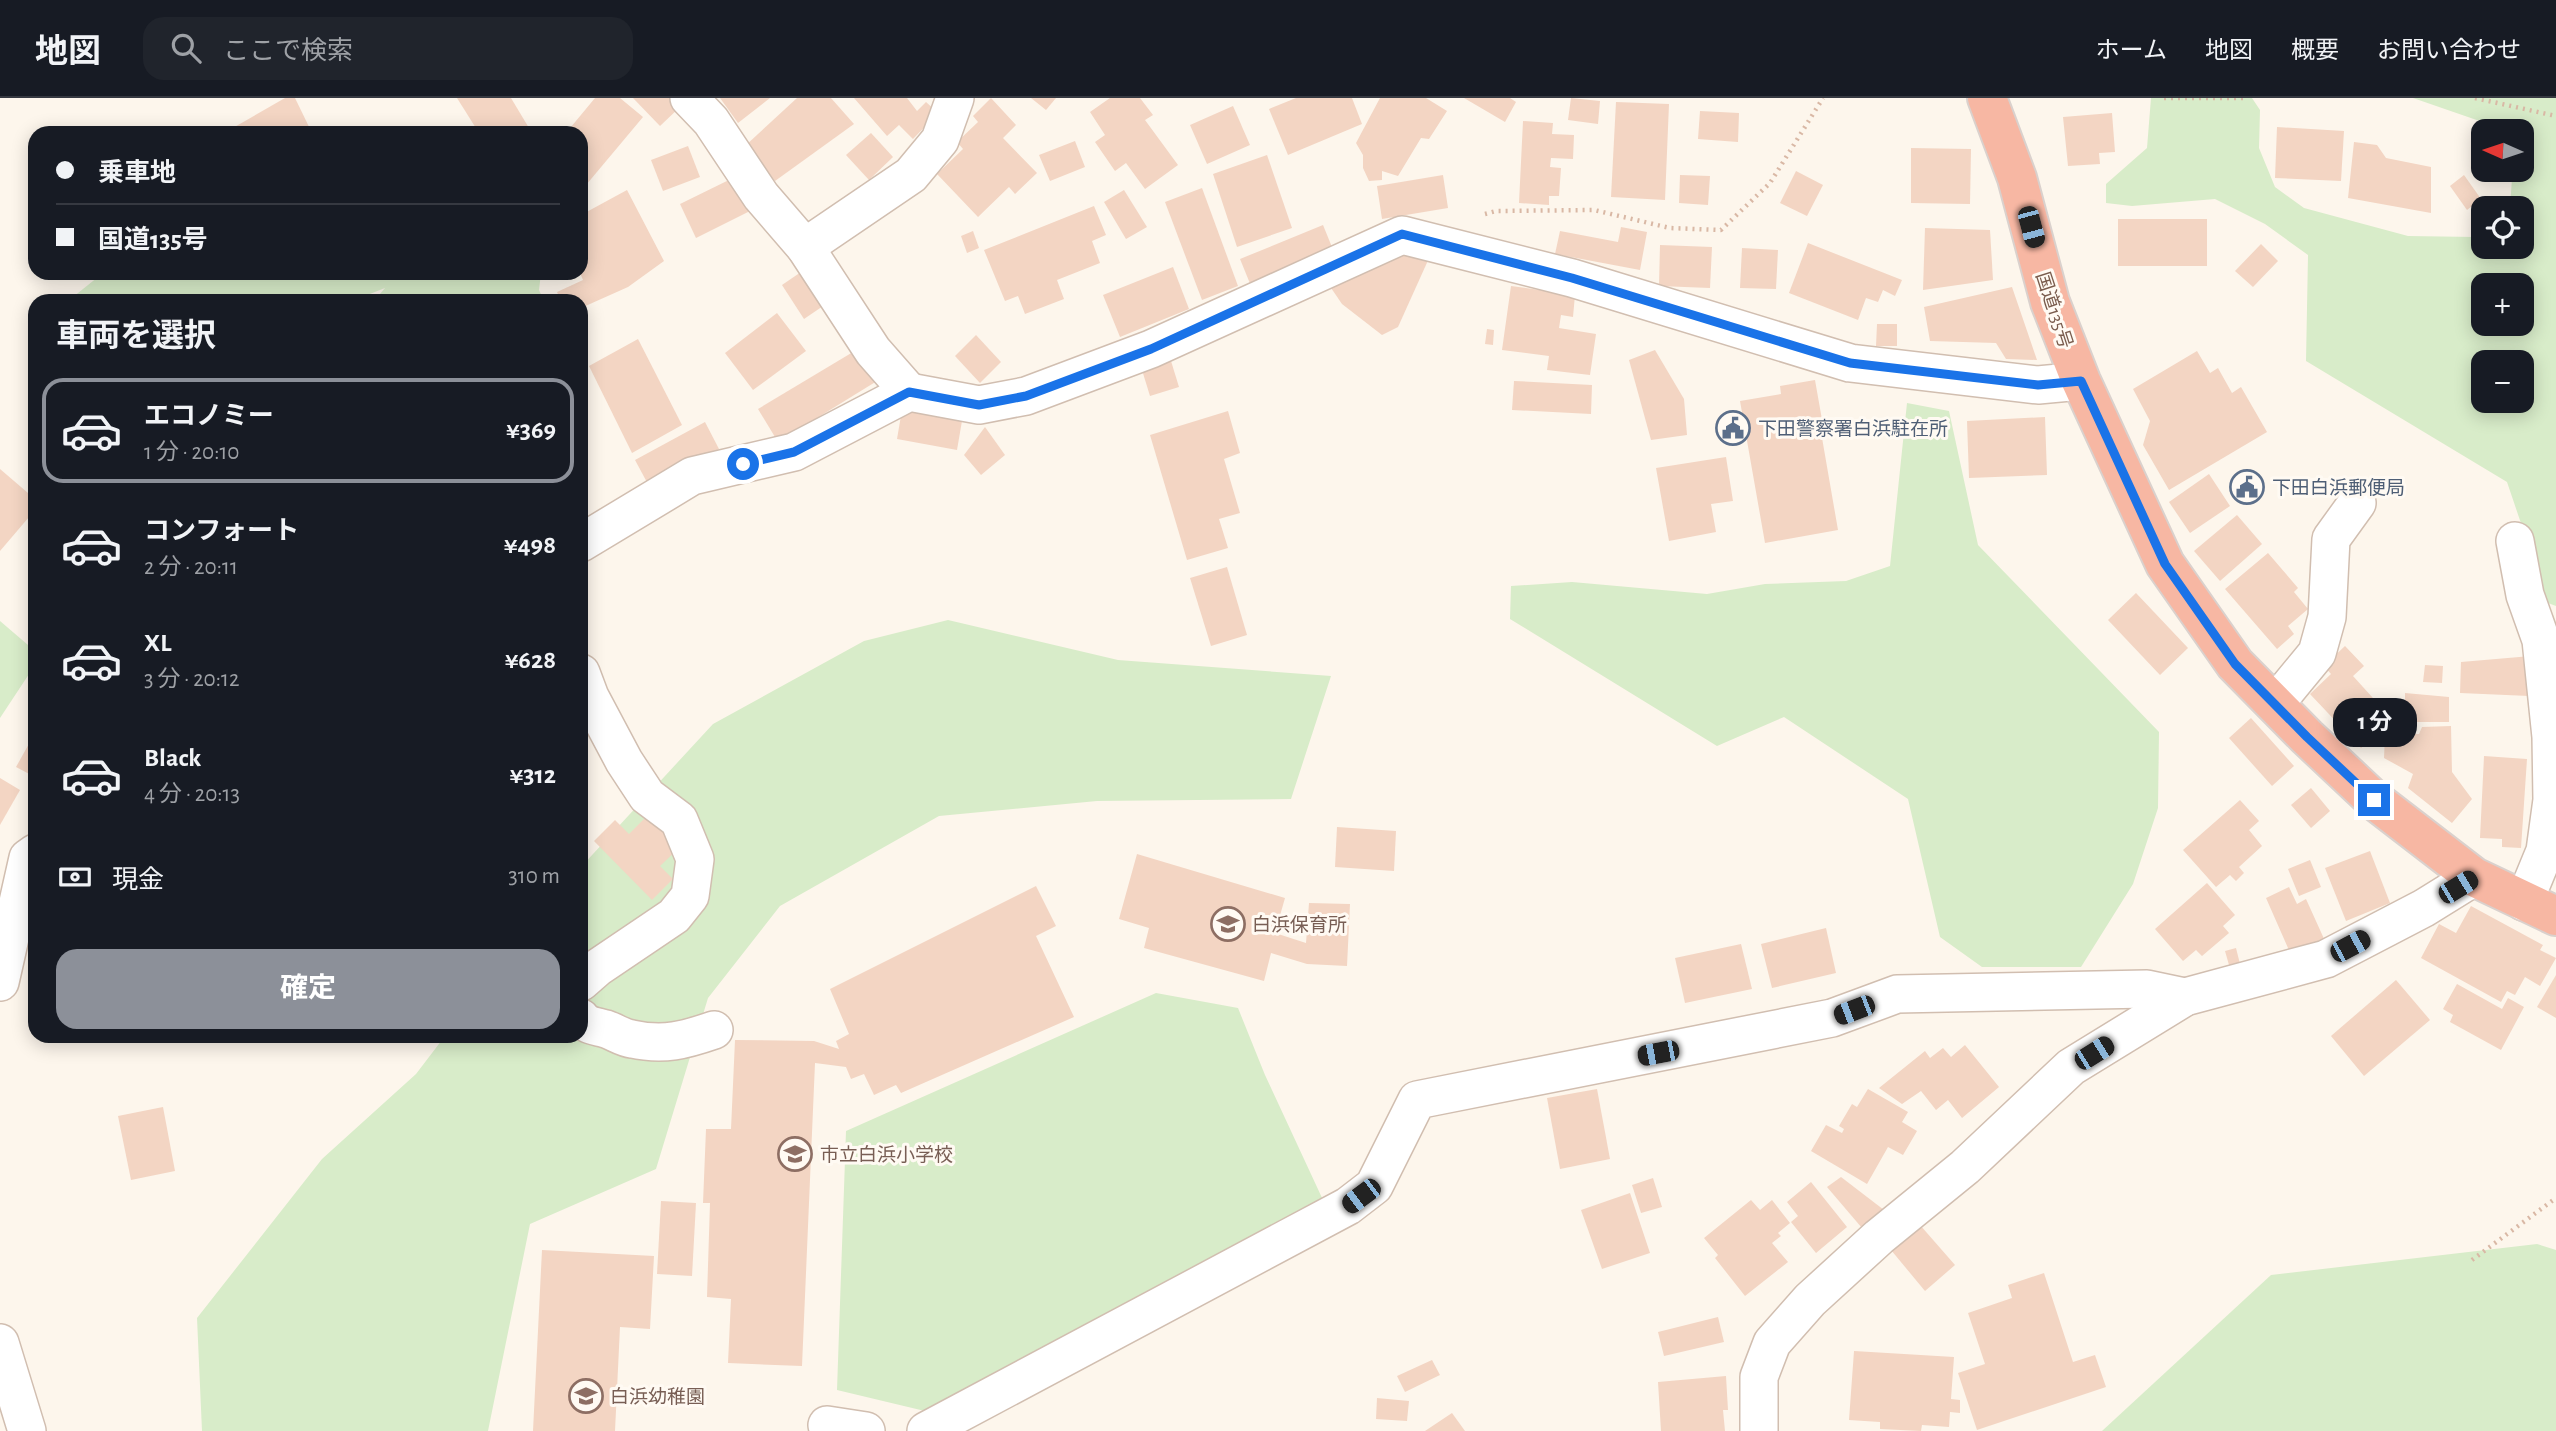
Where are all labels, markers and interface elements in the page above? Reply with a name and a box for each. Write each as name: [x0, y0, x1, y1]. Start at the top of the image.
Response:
search box: [143, 17, 633, 80]
icon: search: [167, 29, 205, 67]
text: 地図: [35, 36, 101, 69]
text: ここで検索: [223, 38, 353, 64]
text: ホーム: [2096, 39, 2167, 63]
text: 地図: [2205, 39, 2253, 63]
text: 概要: [2291, 39, 2339, 63]
text: お問い合わせ: [2377, 39, 2521, 63]
north arrow: [2471, 119, 2534, 182]
map controls: [2471, 119, 2534, 413]
text: 乗車地: [98, 160, 176, 186]
button: locate: [2471, 196, 2534, 259]
car: [2016, 204, 2047, 250]
text: 国道135号: [98, 227, 208, 253]
street label: 国道135号: [2032, 270, 2076, 351]
button: +: [2471, 273, 2534, 336]
text: 車両を選択: [56, 320, 216, 352]
button: −: [2471, 350, 2534, 413]
icon: car: [60, 399, 123, 462]
text: エコノミー: [144, 403, 274, 429]
public building icon: 下田警察署白浜駐在所: [1714, 409, 1752, 447]
text: ¥369: [506, 417, 556, 443]
place label: 下田警察署白浜駐在所: [1758, 418, 1948, 439]
text: 1 分 · 20:10: [144, 441, 240, 464]
route start: [727, 448, 759, 480]
public building icon: 下田白浜郵便局: [2228, 468, 2266, 506]
place label: 下田白浜郵便局: [2272, 477, 2405, 498]
icon: car: [60, 514, 123, 577]
text: コンフォート: [144, 518, 299, 544]
text: ¥498: [504, 532, 556, 558]
text: 2 分 · 20:11: [144, 556, 238, 579]
icon: car: [60, 629, 123, 692]
text: XL: [144, 630, 171, 656]
text: ¥628: [505, 647, 556, 673]
text: 3 分 · 20:12: [144, 668, 239, 691]
callout: 1 分: [2332, 698, 2416, 748]
text: 1 分: [2358, 711, 2392, 734]
icon: car: [60, 744, 123, 807]
text: Black: [144, 745, 201, 771]
text: ¥312: [510, 762, 556, 788]
text: 4 分 · 20:13: [144, 783, 240, 806]
route end: [2358, 784, 2390, 816]
icon: cash: [56, 858, 94, 896]
text: 310 m: [508, 865, 560, 888]
text: 現金: [112, 867, 164, 893]
car: [2435, 867, 2482, 907]
school or university icon: 白浜保育所: [1209, 905, 1247, 943]
place label: 白浜保育所: [1252, 914, 1347, 935]
car: [2327, 927, 2374, 965]
button: 確定: [56, 949, 560, 1029]
car: [1831, 993, 1878, 1027]
car: [2071, 1033, 2118, 1073]
car: [1636, 1039, 1681, 1067]
school or university icon: 市立白浜小学校: [776, 1135, 814, 1173]
place label: 市立白浜小学校: [820, 1144, 953, 1165]
car: [1338, 1175, 1385, 1217]
school or university icon: 白浜幼稚園: [567, 1377, 605, 1415]
place label: 白浜幼稚園: [610, 1386, 705, 1407]

